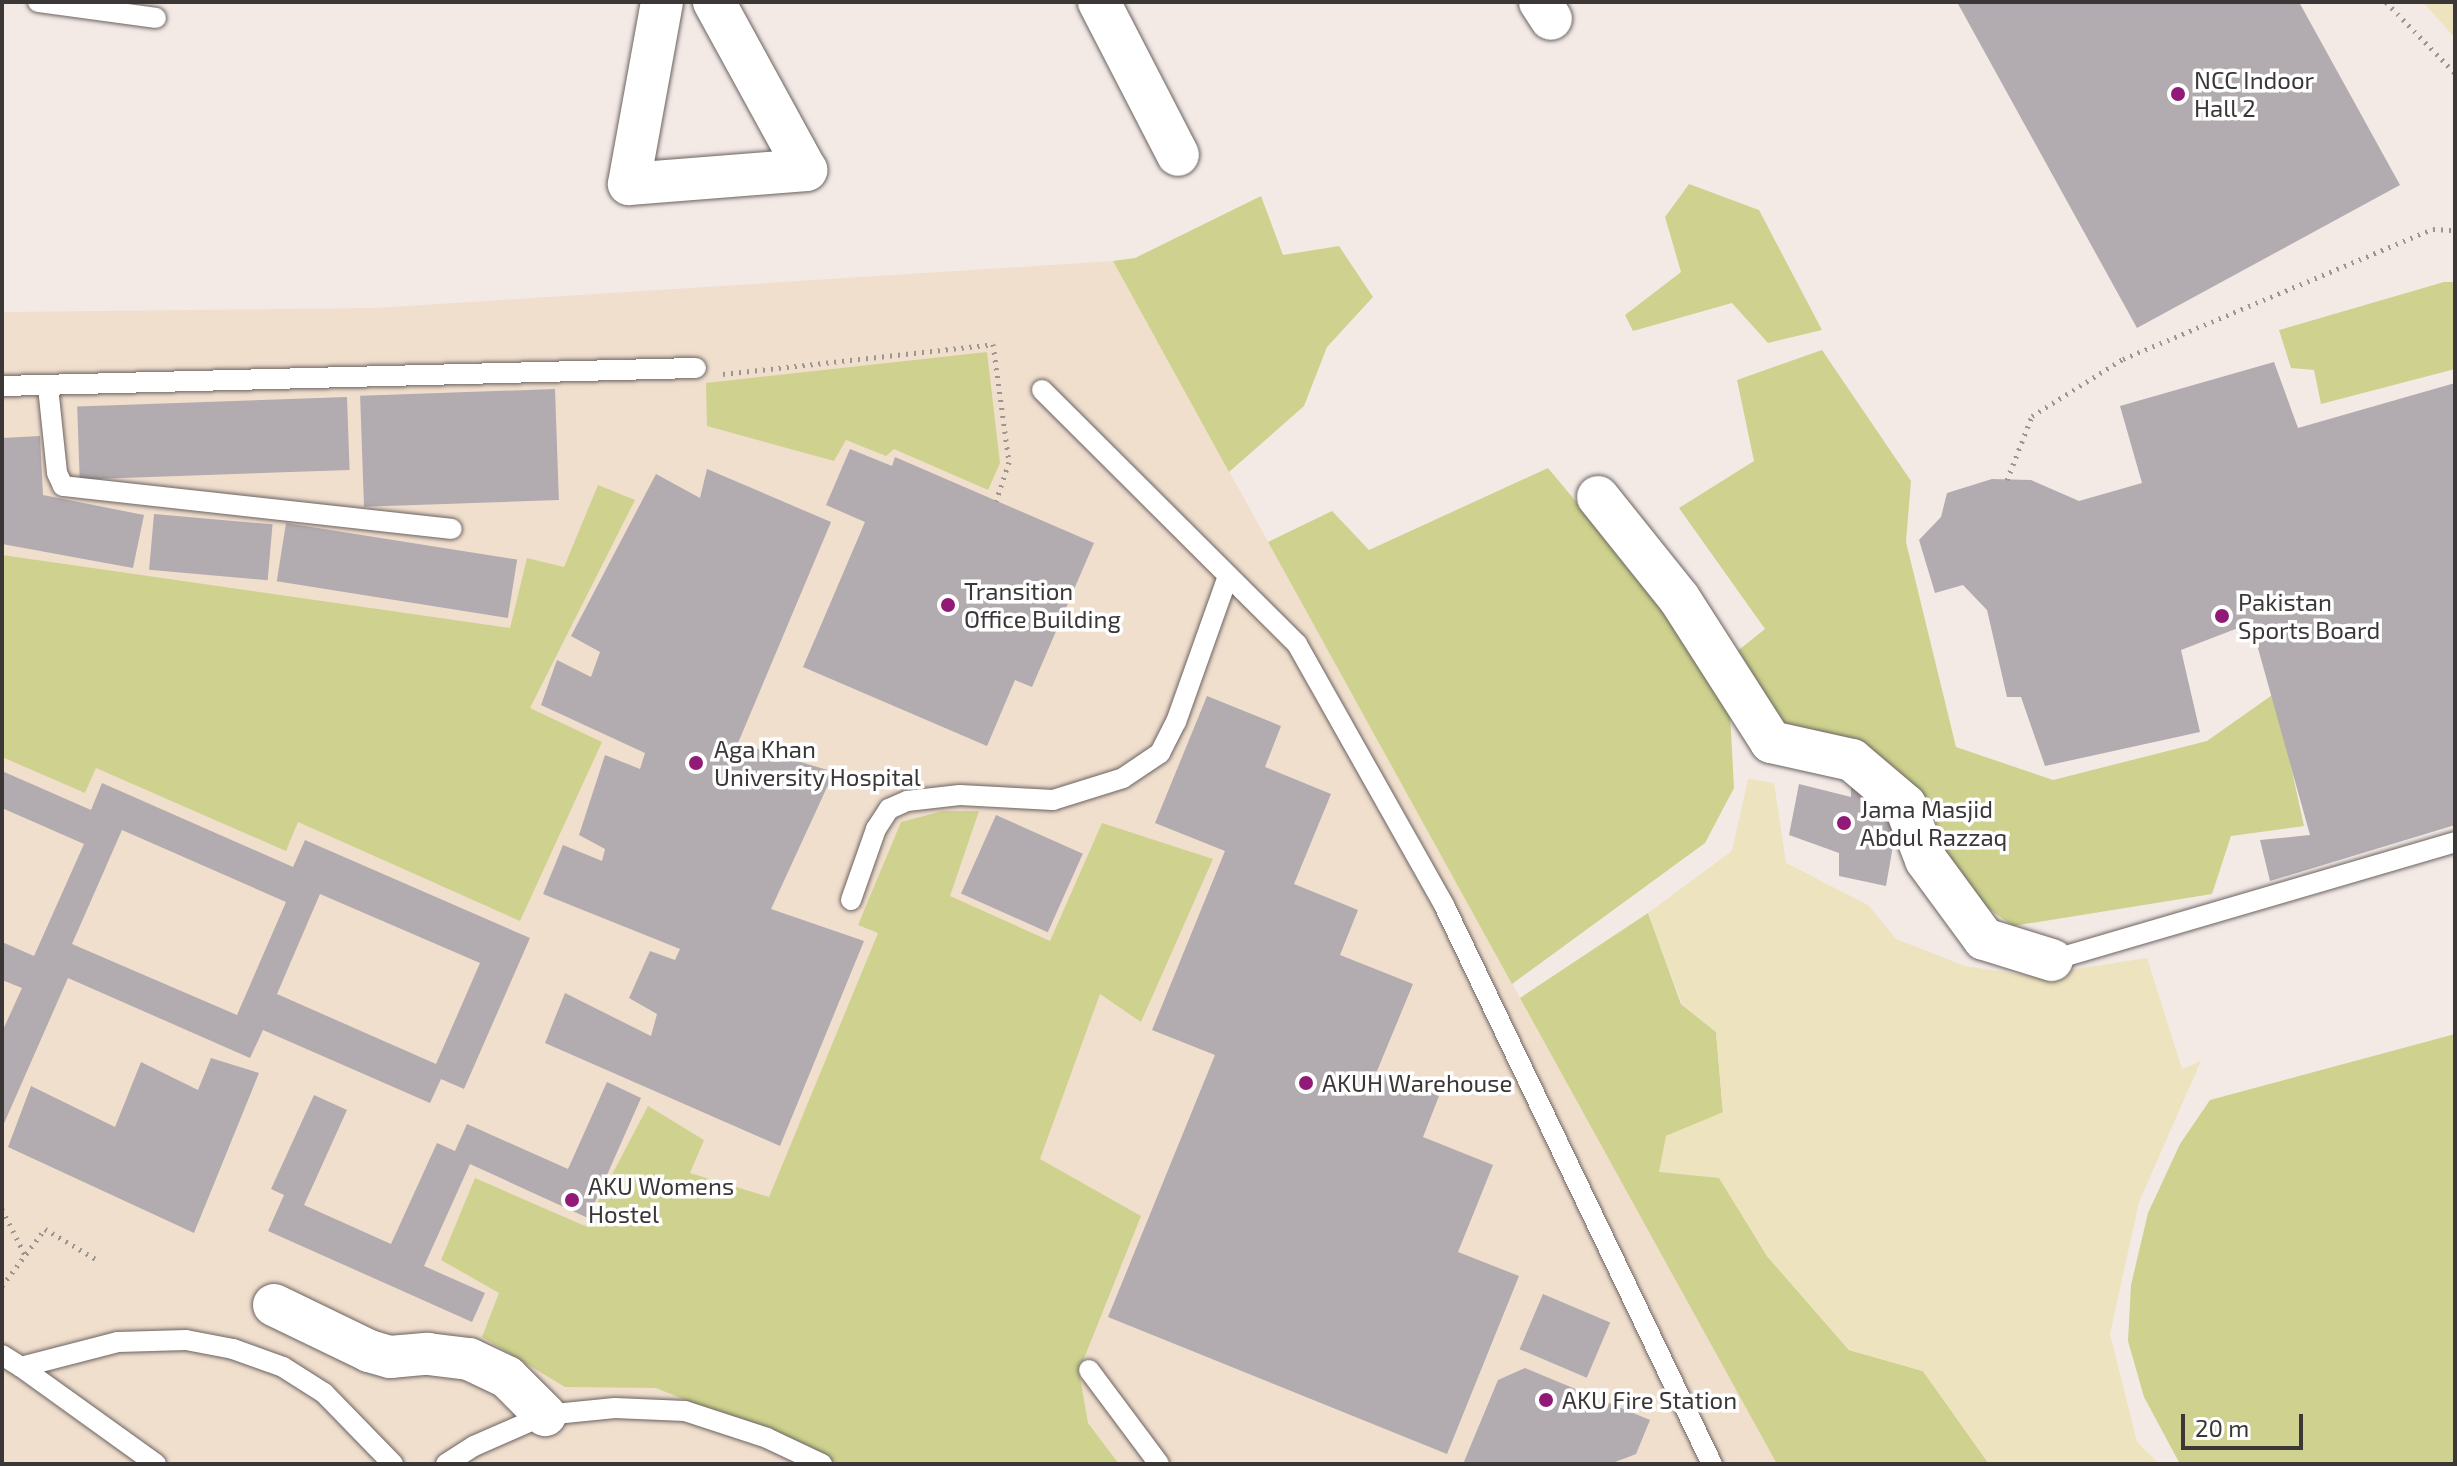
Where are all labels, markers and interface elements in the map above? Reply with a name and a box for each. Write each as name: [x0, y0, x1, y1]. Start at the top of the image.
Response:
place label: NCC Indoor Hall 2: [2194, 66, 2314, 122]
marker: NCC Indoor Hall 2: [2169, 85, 2187, 103]
place label: Transition Office Building: [964, 577, 1121, 633]
place label: Pakistan Sports Board: [2238, 588, 2380, 644]
marker: Transition Office Building: [939, 596, 957, 614]
marker: Pakistan Sports Board: [2213, 607, 2231, 625]
place label: Aga Khan University Hospital: [714, 735, 921, 791]
marker: Aga Khan University Hospital: [685, 752, 707, 774]
place label: Jama Masjid Abdul Razzaq: [1860, 795, 2008, 851]
marker: Jama Masjid Abdul Razzaq: [1835, 814, 1853, 832]
place label: AKUH Warehouse: [1322, 1069, 1513, 1097]
marker: AKUH Warehouse: [1297, 1074, 1315, 1092]
place label: AKU Womens Hostel: [588, 1172, 734, 1228]
marker: AKU Womens Hostel: [563, 1191, 581, 1209]
place label: AKU Fire Station: [1562, 1386, 1737, 1414]
marker: AKU Fire Station: [1537, 1391, 1555, 1409]
scale bar: [2185, 1398, 2307, 1448]
text: 20 m: [2195, 1413, 2249, 1442]

